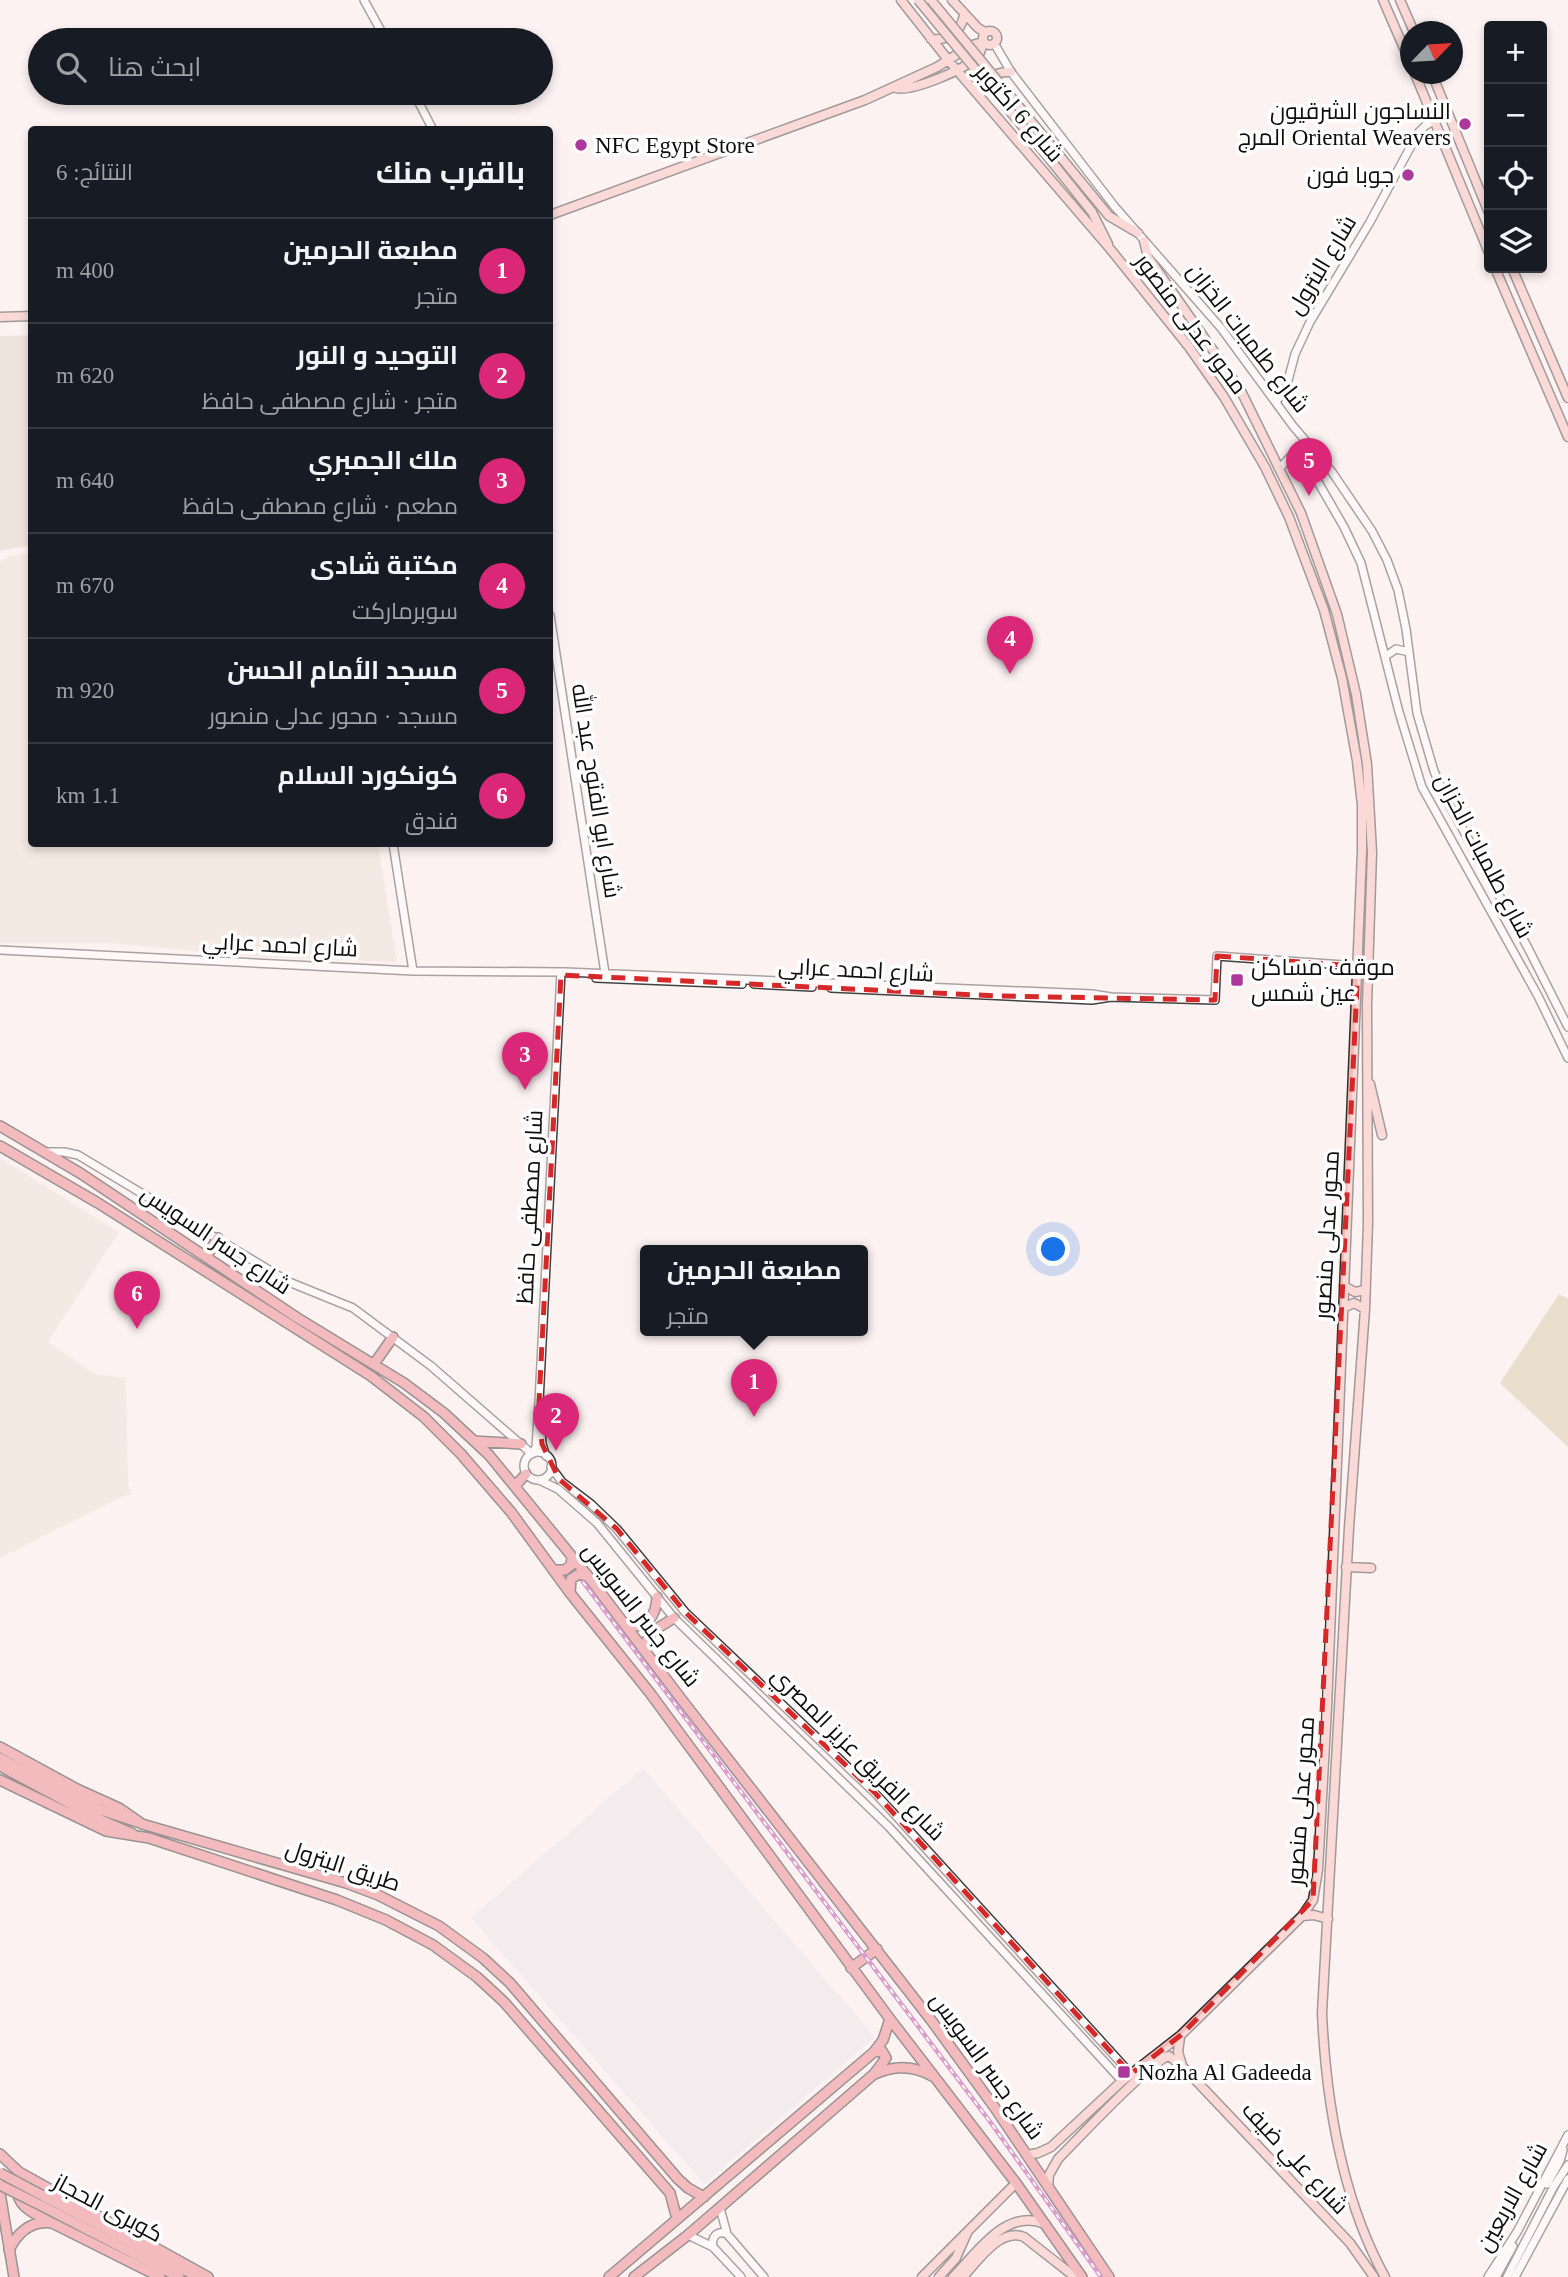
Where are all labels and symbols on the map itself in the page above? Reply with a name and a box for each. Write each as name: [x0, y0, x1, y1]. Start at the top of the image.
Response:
north arrow: [1400, 21, 1463, 84]
street label: شارع 6 اكتوبر: [966, 58, 1068, 169]
place label: النساجون الشرقيون المرج Oriental Weavers: [1238, 99, 1451, 153]
marker: النساجون الشرقيون المرج Oriental Weavers: [1457, 116, 1473, 132]
place label: NFC Egypt Store: [595, 133, 755, 158]
marker: NFC Egypt Store: [573, 137, 589, 153]
place label: جوبا فون: [1307, 163, 1394, 189]
marker: جوبا فون: [1400, 167, 1416, 183]
street label: شارع البترول: [1283, 211, 1364, 321]
street label: محور عدلى منصور: [1128, 247, 1252, 400]
street label: شارع طلمبات الخزان: [1180, 259, 1314, 419]
pin: 5: [1286, 438, 1332, 496]
pin: 4: [987, 616, 1033, 674]
street label: شارع ابو الفتوح عبد الله: [564, 681, 628, 901]
street label: شارع طلمبات الخزان: [1428, 770, 1538, 944]
street label: شارع احمد عرابي: [201, 928, 359, 967]
street label: شارع احمد عرابي: [777, 953, 935, 992]
place label: موقف مساكن عين شمس: [1251, 955, 1395, 1007]
marker: موقف مساكن عين شمس: [1229, 972, 1245, 988]
pin: 3: [502, 1032, 548, 1090]
street label: شارع مصطفى حافظ: [512, 1109, 551, 1305]
street label: محور عدلى منصور: [1310, 1150, 1345, 1322]
street label: شارع جسر السويس: [135, 1181, 296, 1302]
your location: [1036, 1232, 1070, 1266]
pin: 6: [114, 1271, 160, 1329]
pin: 1: [731, 1359, 777, 1417]
pin: 2: [533, 1393, 579, 1451]
street label: شارع جسر السويس: [575, 1538, 705, 1694]
street label: شارع الفريق عزيز المصري: [763, 1662, 950, 1849]
street label: محور عدلى منصور: [1282, 1716, 1320, 1888]
street label: طريق البترول: [282, 1836, 404, 1897]
street label: شارع جسر السويس: [923, 1988, 1049, 2146]
place label: Nozha Al Gadeeda: [1138, 2060, 1312, 2085]
marker: Nozha Al Gadeeda: [1116, 2064, 1132, 2080]
street label: شارع علي ضيف: [1233, 2097, 1353, 2223]
street label: شارع الاربعين: [1472, 2138, 1555, 2257]
street label: كوبرى الحجاز: [47, 2168, 167, 2248]

